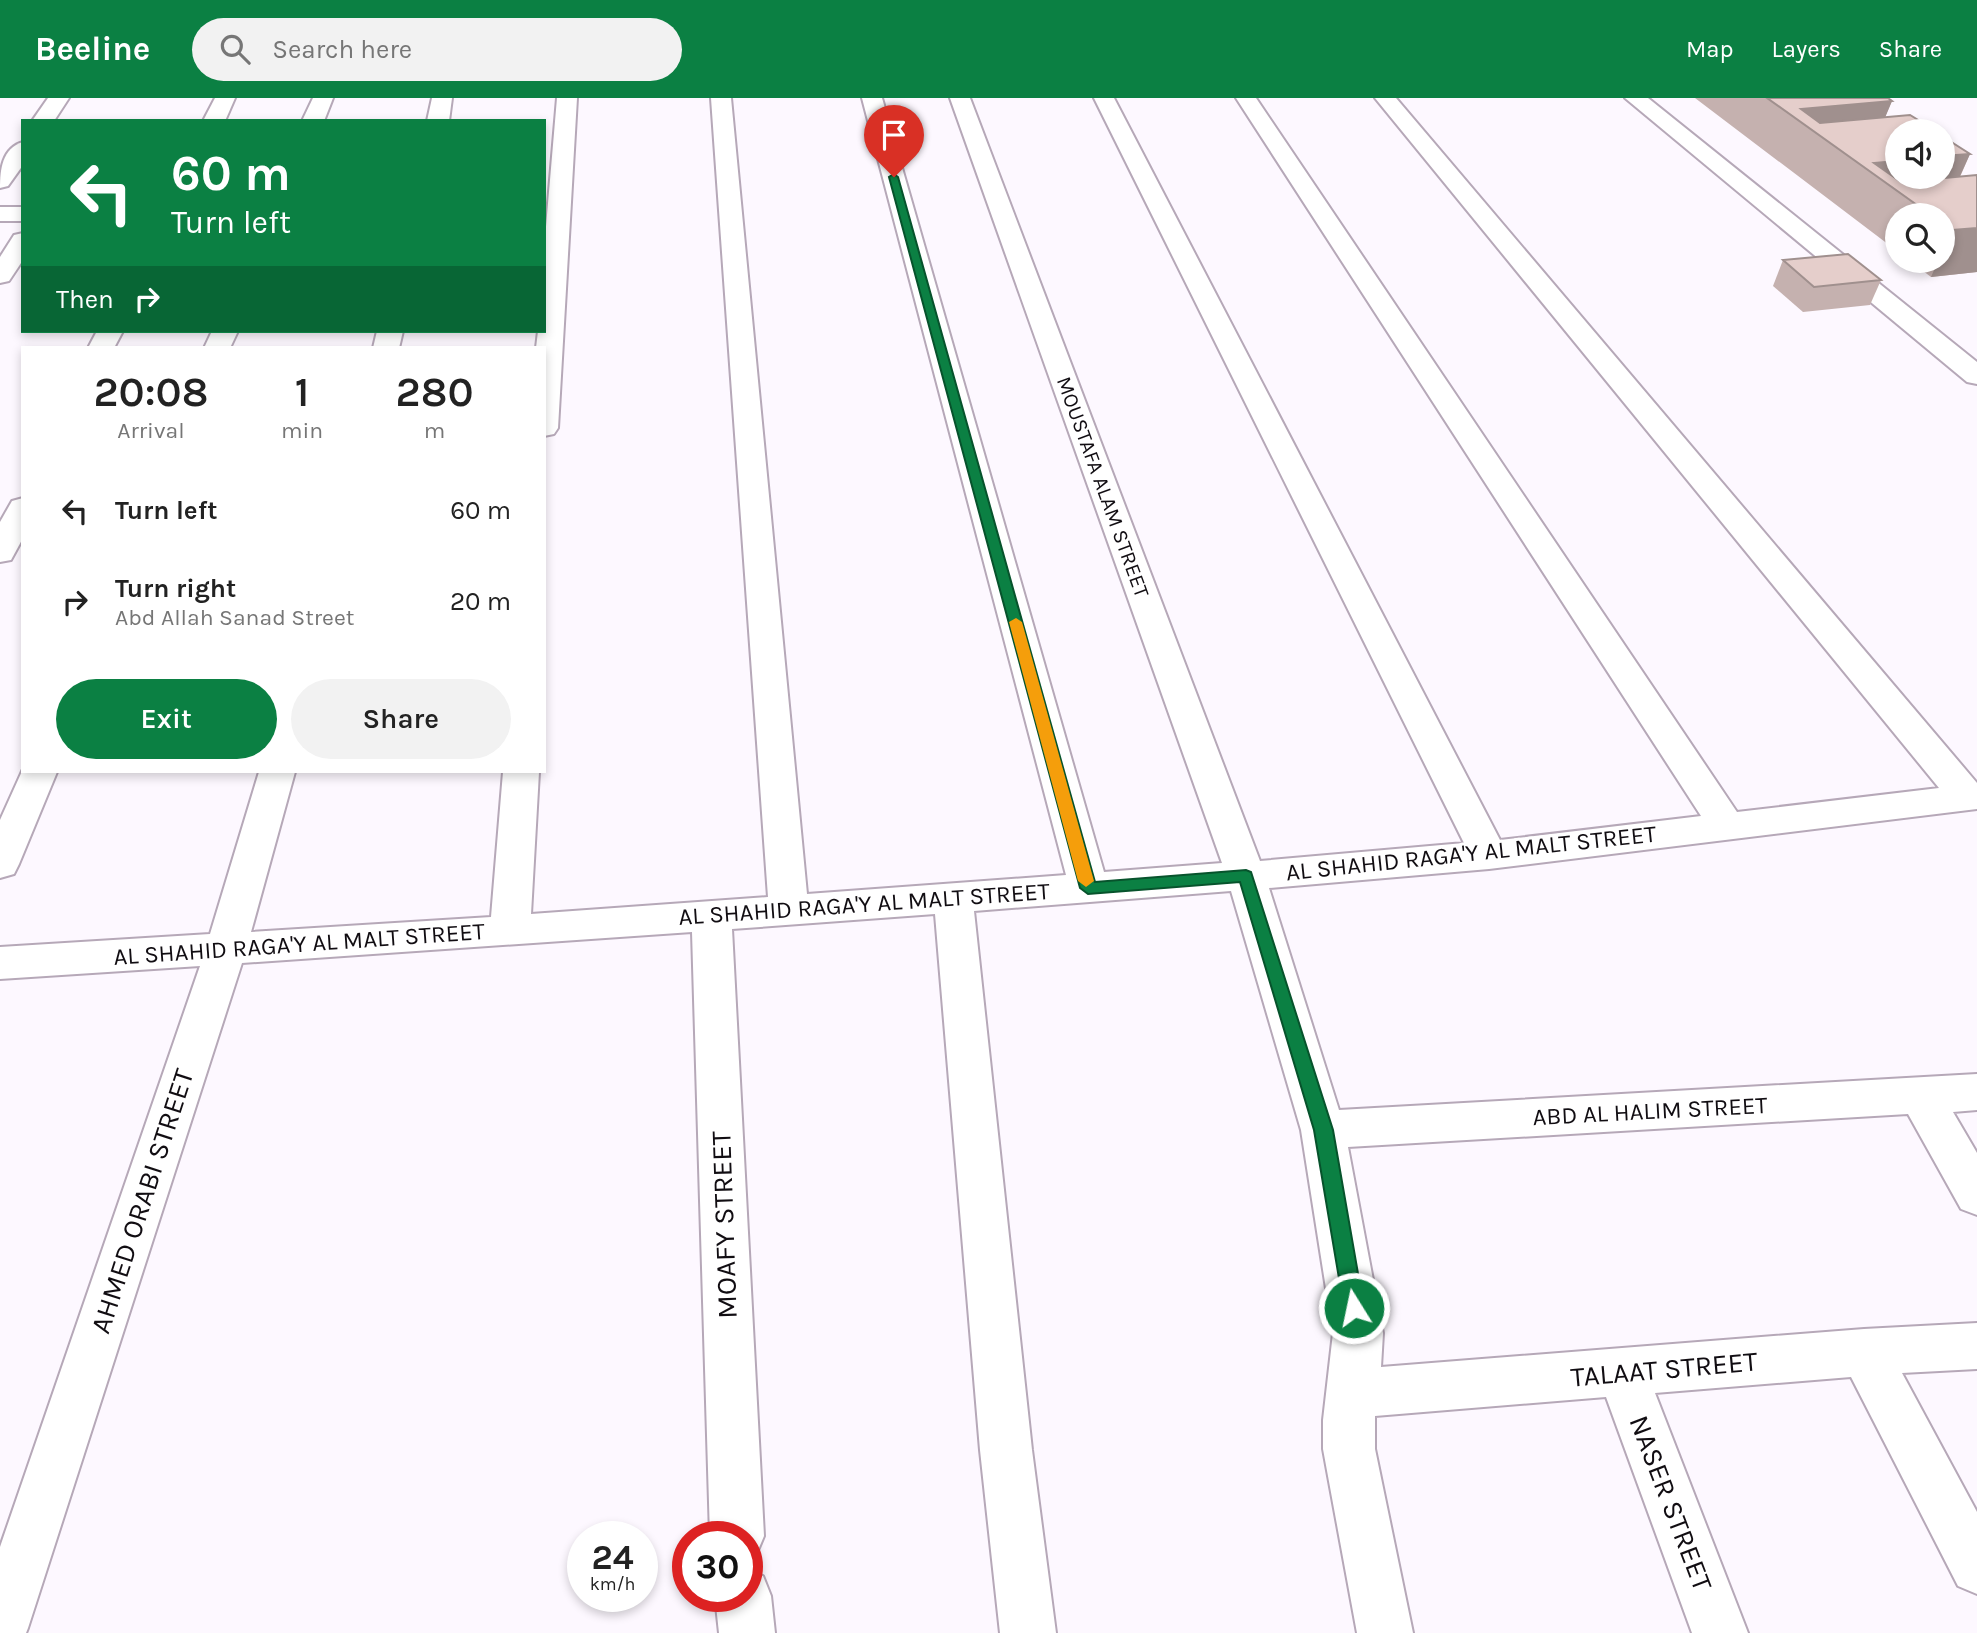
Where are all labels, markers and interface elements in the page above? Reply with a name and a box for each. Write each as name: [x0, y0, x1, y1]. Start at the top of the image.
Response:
search box: [192, 18, 682, 81]
text: Beeline: [35, 30, 150, 68]
icon: search: [216, 30, 254, 68]
text: Search here: [272, 34, 412, 65]
text: Map: [1686, 35, 1734, 63]
text: Layers: [1772, 35, 1841, 63]
text: Share: [1879, 35, 1942, 63]
pin: [864, 105, 924, 177]
icon: arrive: [875, 116, 913, 154]
map controls: [1885, 119, 1955, 273]
button: sound: [1885, 119, 1955, 189]
text: 60 m: [171, 145, 291, 202]
icon: left: [56, 147, 147, 238]
button: search: [1885, 203, 1955, 273]
text: Turn left: [171, 204, 291, 241]
icon: right: [128, 280, 166, 318]
text: Then: [56, 284, 114, 315]
text: 20:08: [93, 367, 208, 417]
text: 1: [295, 367, 309, 417]
text: 280: [396, 367, 474, 417]
street label: MOUSTAFA ALAM STREET: [1052, 373, 1154, 601]
text: Arrival: [117, 417, 185, 444]
text: min: [281, 417, 323, 444]
text: m: [424, 417, 445, 444]
icon: left: [56, 492, 94, 530]
text: Turn left: [115, 495, 217, 526]
text: 60 m: [450, 495, 511, 526]
text: Turn right: [115, 573, 236, 604]
icon: right: [56, 583, 94, 621]
text: 20 m: [450, 586, 511, 617]
text: Abd Allah Sanad Street: [115, 604, 354, 631]
button: Exit: [56, 679, 277, 759]
button: Share: [291, 679, 511, 759]
street label: AL SHAHID RAGA'Y AL MALT STREET: [1285, 820, 1657, 886]
street label: AL SHAHID RAGA'Y AL MALT STREET: [677, 877, 1051, 931]
street label: AL SHAHID RAGA'Y AL MALT STREET: [112, 917, 486, 971]
street label: AHMED ORABI STREET: [84, 1065, 200, 1337]
street label: ABD AL HALIM STREET: [1532, 1091, 1768, 1131]
street label: MOAFY STREET: [704, 1131, 744, 1319]
position arrow: [1317, 1271, 1391, 1345]
street label: TALAAT STREET: [1569, 1344, 1759, 1394]
street label: NASER STREET: [1622, 1411, 1720, 1595]
speed limit sign: 30: [672, 1521, 763, 1612]
text: 24: [592, 1537, 634, 1578]
text: km/h: [590, 1573, 635, 1595]

